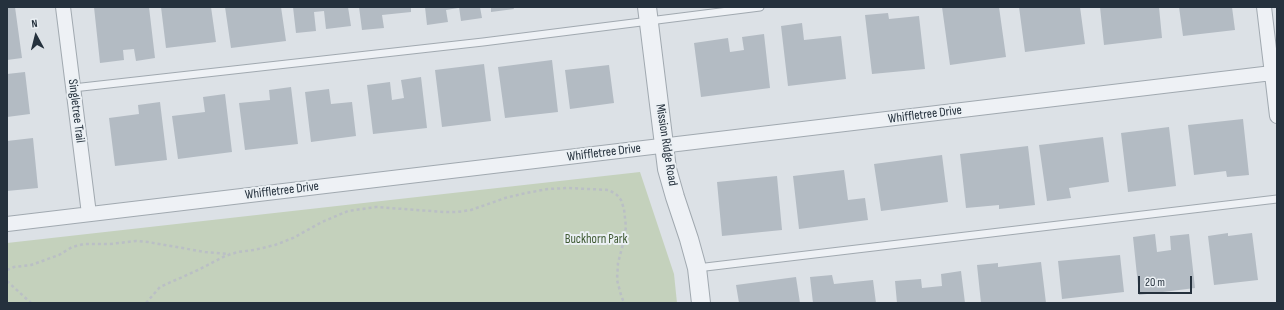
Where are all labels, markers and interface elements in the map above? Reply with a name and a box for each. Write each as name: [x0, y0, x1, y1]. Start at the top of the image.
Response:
north arrow: [16, 16, 56, 56]
text: N: [31, 17, 38, 30]
street label: Singletree Trail: [64, 78, 88, 144]
street label: Mission Ridge Road: [652, 103, 680, 187]
street label: Whiffletree Drive: [887, 103, 963, 127]
street label: Whiffletree Drive: [566, 141, 642, 165]
street label: Whiffletree Drive: [244, 179, 320, 203]
park label: Buckhorn Park: [565, 232, 627, 248]
scale bar: [1140, 268, 1194, 294]
text: 20 m: [1145, 275, 1165, 290]

